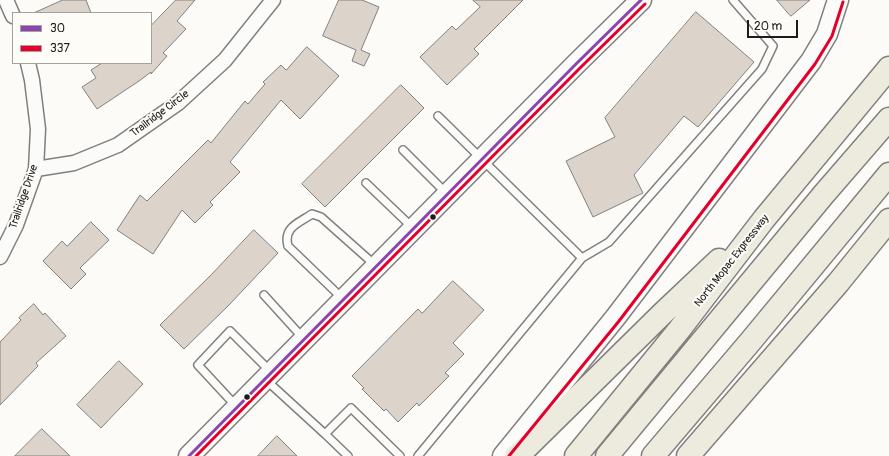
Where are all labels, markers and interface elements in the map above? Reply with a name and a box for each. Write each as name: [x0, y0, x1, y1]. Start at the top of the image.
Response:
legend: [12, 12, 152, 64]
scale bar: [749, 12, 800, 38]
text: 20 m: [754, 19, 782, 34]
text: 30: [50, 21, 65, 36]
text: 337: [50, 41, 70, 56]
street label: Trailridge Circle: [128, 88, 192, 140]
street label: Trailridge Drive: [7, 163, 41, 231]
unlabelled marker: [428, 212, 438, 222]
street label: North Mopac Expressway: [692, 212, 772, 310]
unlabelled marker: [242, 392, 252, 402]

